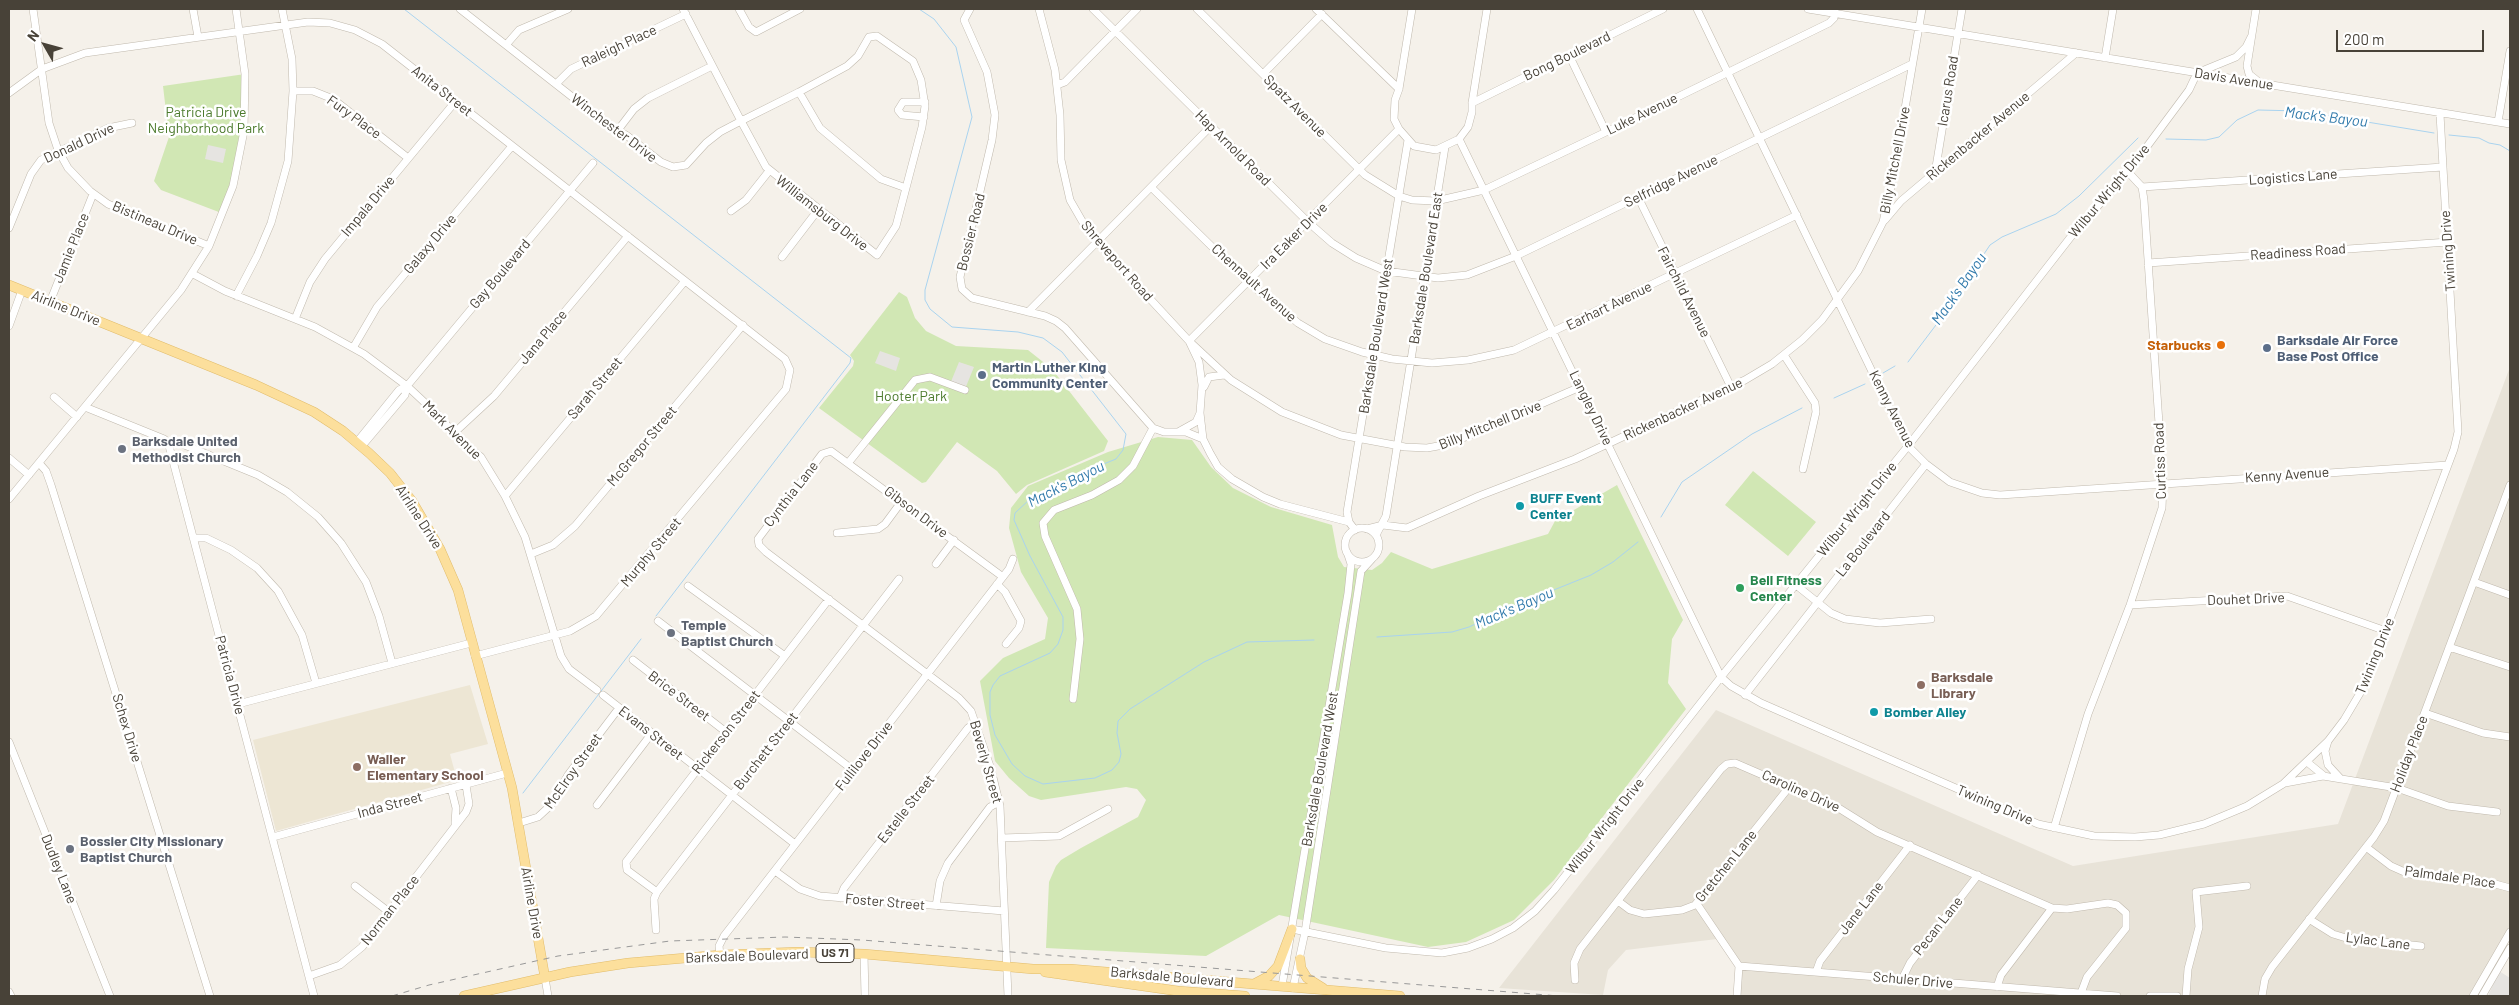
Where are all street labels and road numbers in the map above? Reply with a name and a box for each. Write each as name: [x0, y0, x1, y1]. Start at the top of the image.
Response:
street label: Raleigh Place: [579, 21, 659, 71]
street label: Bong Boulevard: [1521, 28, 1613, 84]
street label: Icarus Road: [1934, 55, 1962, 127]
street label: Anita Street: [408, 62, 476, 120]
street label: Davis Avenue: [2193, 64, 2275, 94]
street label: Spatz Avenue: [1260, 71, 1330, 141]
street label: Rickenbacker Avenue: [1923, 88, 2033, 184]
street label: Winchester Drive: [568, 90, 660, 166]
street label: Luke Avenue: [1604, 90, 1680, 138]
street label: Fury Place: [323, 92, 385, 142]
street label: Billy Mitchell Drive: [1876, 105, 1914, 215]
street label: Hap Arnold Road: [1192, 107, 1274, 189]
street label: Donald Drive: [41, 119, 117, 167]
street label: Wilbur Wright Drive: [2065, 141, 2153, 241]
street label: Selfridge Avenue: [1621, 151, 1721, 211]
street label: Logistics Lane: [2248, 166, 2338, 188]
street label: Impala Drive: [338, 172, 398, 240]
street label: Williamsburg Drive: [772, 172, 872, 254]
street label: Bossier Road: [953, 191, 989, 273]
street label: Barksdale Boulevard East: [1406, 191, 1446, 345]
street label: Bistineau Drive: [110, 197, 200, 249]
street label: Ira Eaker Drive: [1257, 199, 1331, 273]
street label: Twining Drive: [2437, 210, 2459, 292]
street label: Jamie Place: [49, 211, 93, 285]
street label: Galaxy Drive: [400, 211, 460, 277]
street label: Shreveport Road: [1077, 217, 1157, 305]
street label: Gay Boulevard: [466, 236, 534, 312]
street label: Chennault Avenue: [1208, 240, 1300, 326]
street label: Readiness Road: [2249, 240, 2347, 264]
street label: Fairchild Avenue: [1654, 244, 1714, 340]
street label: Barksdale Boulevard West: [1355, 257, 1397, 415]
street label: Earhart Avenue: [1563, 278, 1655, 334]
street label: Airline Drive: [29, 287, 103, 329]
street label: Jana Place: [515, 306, 571, 368]
street label: Sarah Street: [564, 353, 626, 423]
street label: Langley Drive: [1566, 368, 1616, 448]
street label: Kenny Avenue: [1865, 368, 1919, 450]
street label: Rickenbacker Avenue: [1621, 374, 1745, 444]
street label: Mark Avenue: [419, 397, 485, 463]
street label: Billy Mitchell Drive: [1436, 397, 1544, 453]
street label: McGregor Street: [604, 402, 680, 490]
street label: Curtiss Road: [2150, 422, 2170, 500]
street label: Cynthia Lane: [760, 458, 822, 530]
street label: Wilbur Wright Drive: [1814, 458, 1900, 560]
street label: Kenny Avenue: [2244, 464, 2330, 486]
street label: Airline Drive: [392, 482, 446, 552]
street label: Gibson Drive: [881, 483, 951, 541]
street label: La Boulevard: [1832, 508, 1894, 580]
street label: Murphy Street: [617, 514, 685, 590]
street label: Douhet Drive: [2207, 589, 2285, 609]
street label: Twining Drive: [2352, 615, 2398, 697]
street label: Patricia Drive: [211, 634, 249, 716]
street label: Brice Street: [645, 667, 713, 725]
street label: Rickerson Street: [688, 687, 764, 777]
street label: Barksdale Boulevard West: [1298, 690, 1342, 848]
street label: Schex Drive: [109, 692, 145, 764]
street label: Evans Street: [615, 703, 687, 763]
street label: Burchett Street: [730, 709, 802, 793]
street label: Holiday Place: [2387, 713, 2431, 795]
street label: Fullilove Drive: [832, 718, 896, 794]
street label: Beverly Street: [966, 718, 1006, 806]
street label: McElroy Street: [541, 730, 605, 812]
street label: Caroline Drive: [1759, 766, 1843, 816]
street label: Estelle Street: [874, 771, 938, 847]
street label: Wilbur Wright Drive: [1562, 775, 1648, 877]
street label: Twining Drive: [1954, 781, 2036, 829]
street label: Inda Street: [356, 788, 424, 822]
street label: Gretchen Lane: [1692, 826, 1760, 906]
street label: Dudley Lane: [37, 832, 81, 906]
street label: Palmdale Place: [2403, 862, 2497, 892]
street label: Airline Drive: [517, 866, 547, 940]
street label: Norman Place: [357, 871, 423, 949]
street label: Jane Lane: [1835, 878, 1887, 938]
street label: Foster Street: [844, 890, 926, 914]
street label: Pecan Lane: [1910, 893, 1966, 959]
street label: Lylac Lane: [2345, 929, 2411, 953]
road number: US 71: [816, 944, 854, 962]
street label: Barksdale Boulevard: [685, 945, 809, 967]
street label: Barksdale Boulevard: [1110, 963, 1234, 991]
street label: Schuler Drive: [1872, 968, 1954, 992]

